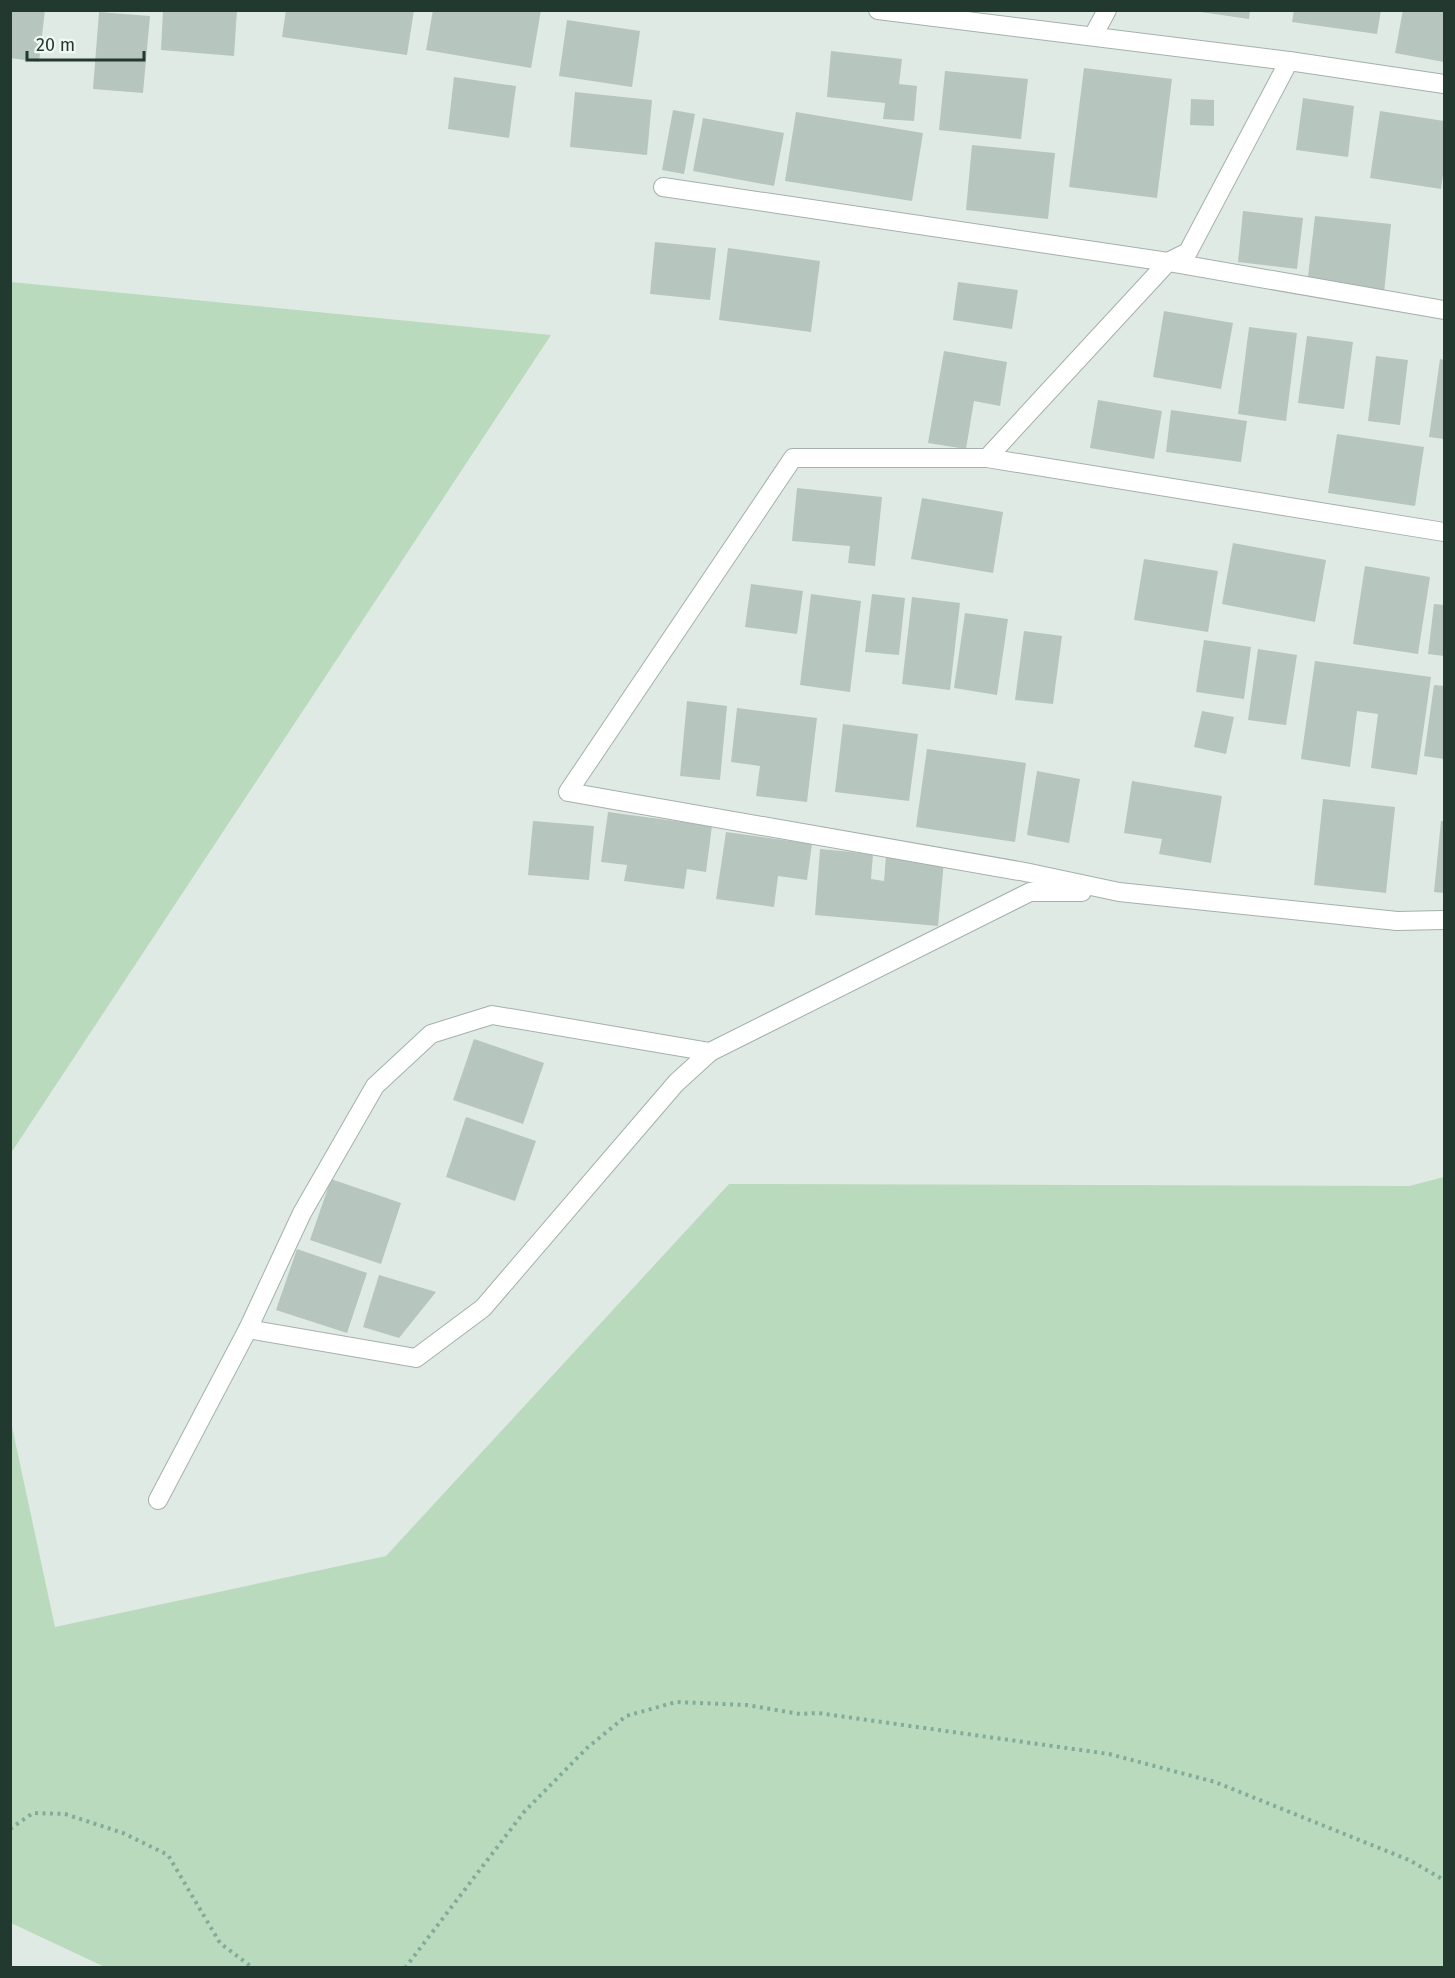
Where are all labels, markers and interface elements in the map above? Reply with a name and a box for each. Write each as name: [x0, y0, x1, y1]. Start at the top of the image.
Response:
scale bar: [27, 24, 144, 62]
text: 20 m: [36, 34, 75, 56]

